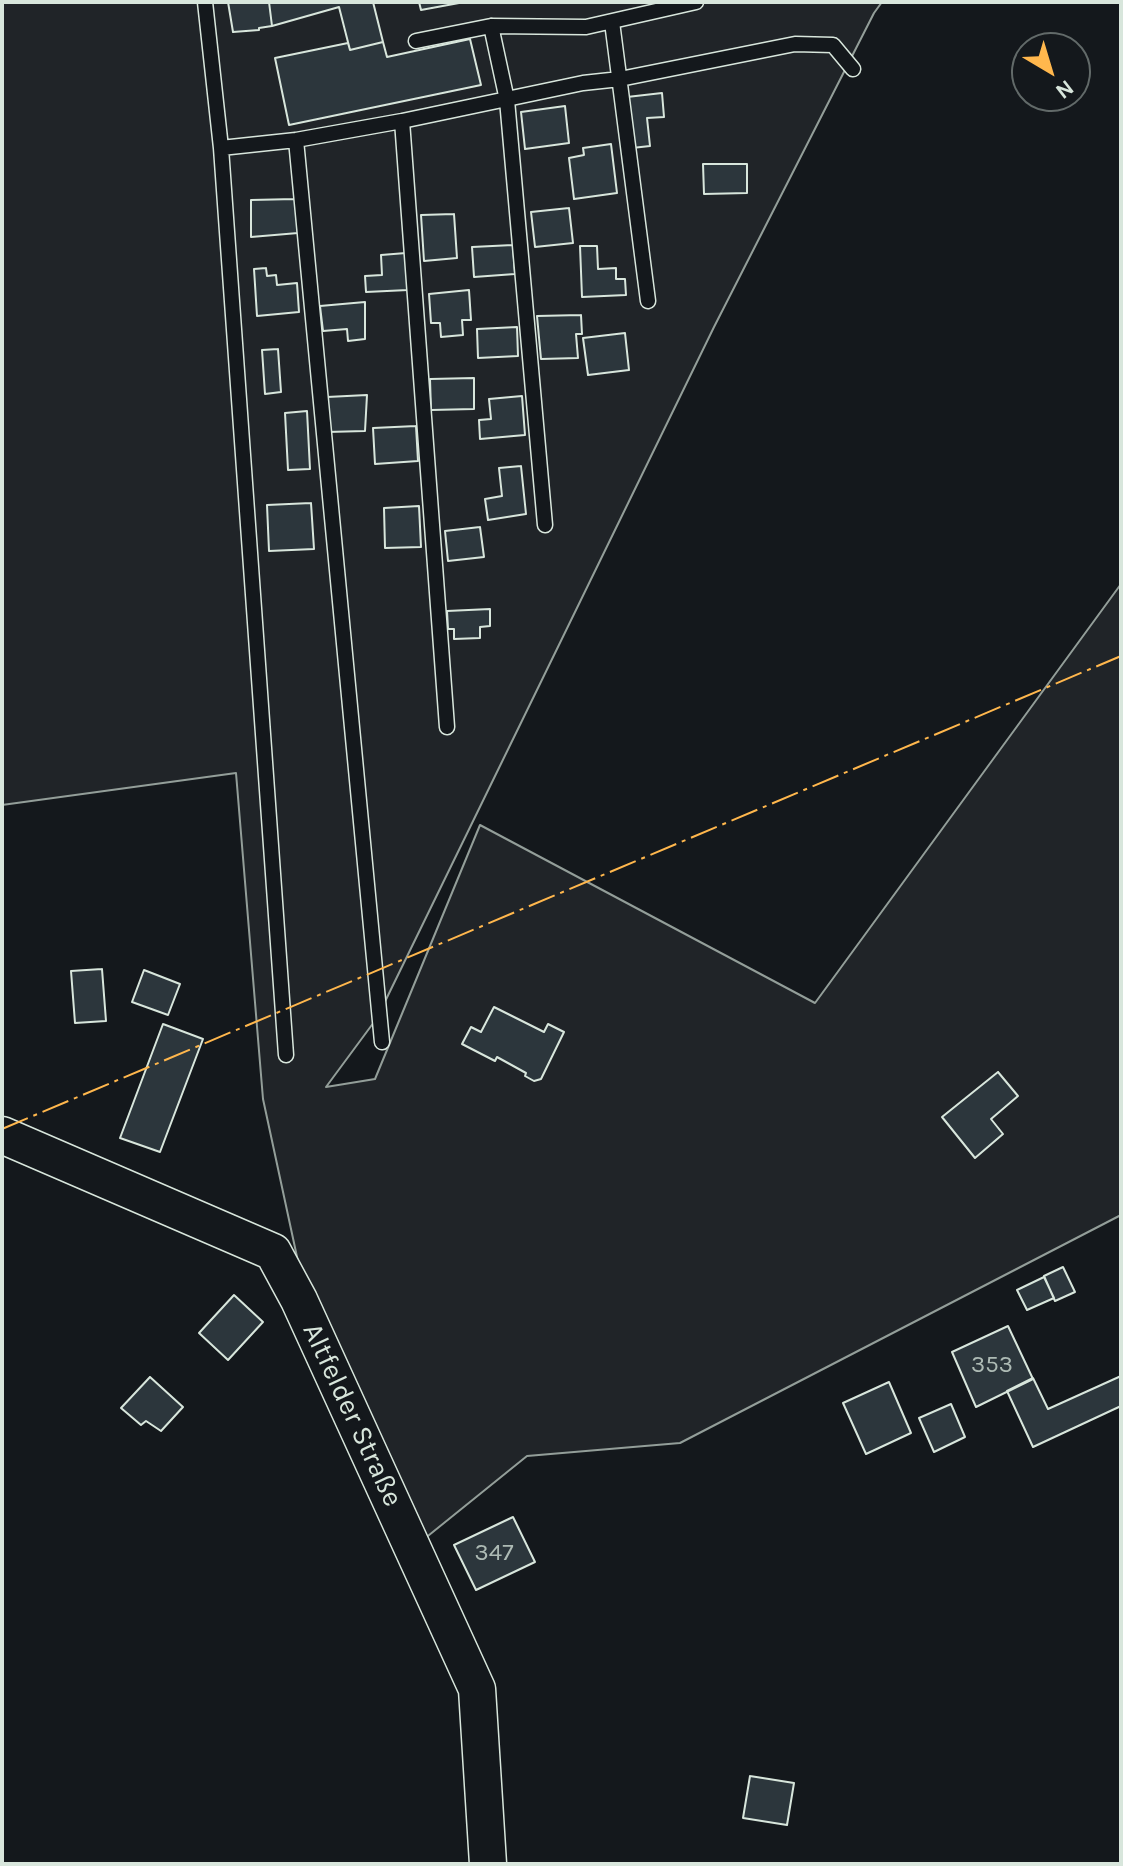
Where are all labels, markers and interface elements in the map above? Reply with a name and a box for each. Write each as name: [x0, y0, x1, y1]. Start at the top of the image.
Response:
north arrow: [1011, 32, 1091, 112]
text: N: [1050, 74, 1079, 104]
street label: Altfelder Straße: [295, 1318, 409, 1512]
house number: 353: [971, 1351, 1013, 1379]
house number: 347: [475, 1539, 513, 1567]

